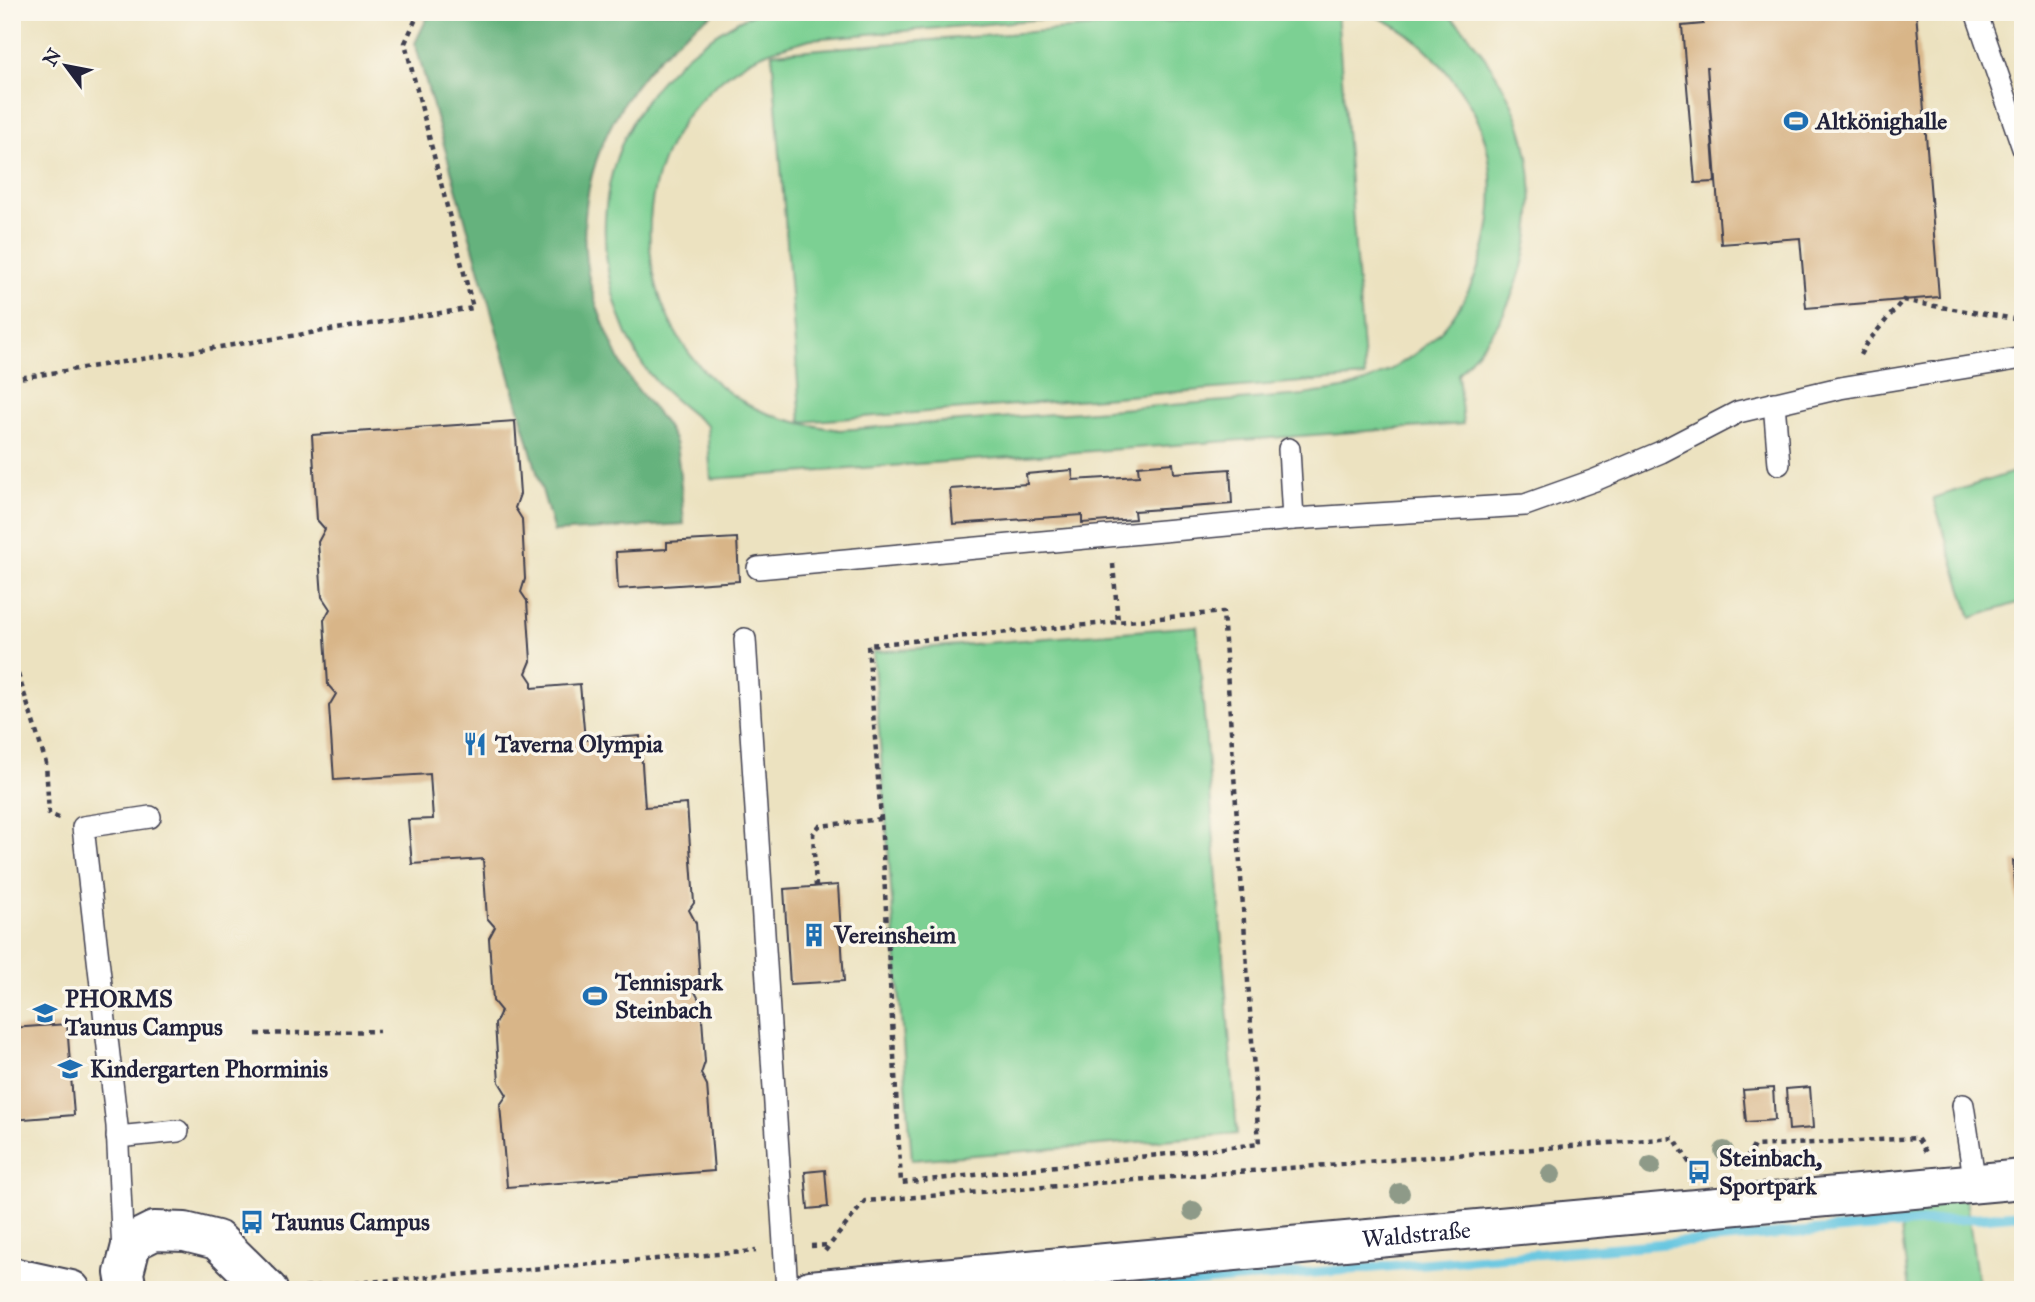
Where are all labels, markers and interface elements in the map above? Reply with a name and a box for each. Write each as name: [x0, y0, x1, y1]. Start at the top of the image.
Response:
north arrow: [32, 32, 102, 102]
text: N: [38, 44, 66, 70]
place label: Altkönighalle: [1814, 106, 1947, 136]
sports icon: Altkönighalle: [1782, 107, 1810, 135]
place label: Taverna Olympia: [494, 729, 664, 759]
restaurant icon: Taverna Olympia: [461, 730, 489, 758]
place label: Vereinsheim: [833, 920, 957, 950]
building icon: Vereinsheim: [800, 921, 828, 949]
place label: Tennispark Steinbach: [614, 967, 724, 1025]
sports icon: Tennispark Steinbach: [581, 982, 609, 1010]
place label: PHORMS Taunus Campus: [64, 984, 223, 1042]
school or university icon: PHORMS Taunus Campus: [31, 999, 59, 1027]
place label: Kindergarten Phorminis: [90, 1054, 328, 1084]
school or university icon: Kindergarten Phorminis: [56, 1055, 84, 1083]
place label: Steinbach, Sportpark: [1719, 1143, 1822, 1201]
bus stop icon: Steinbach, Sportpark: [1685, 1158, 1713, 1186]
place label: Taunus Campus: [271, 1207, 430, 1237]
bus stop icon: Taunus Campus: [238, 1208, 266, 1236]
street label: Waldstraße: [1361, 1215, 1472, 1254]

